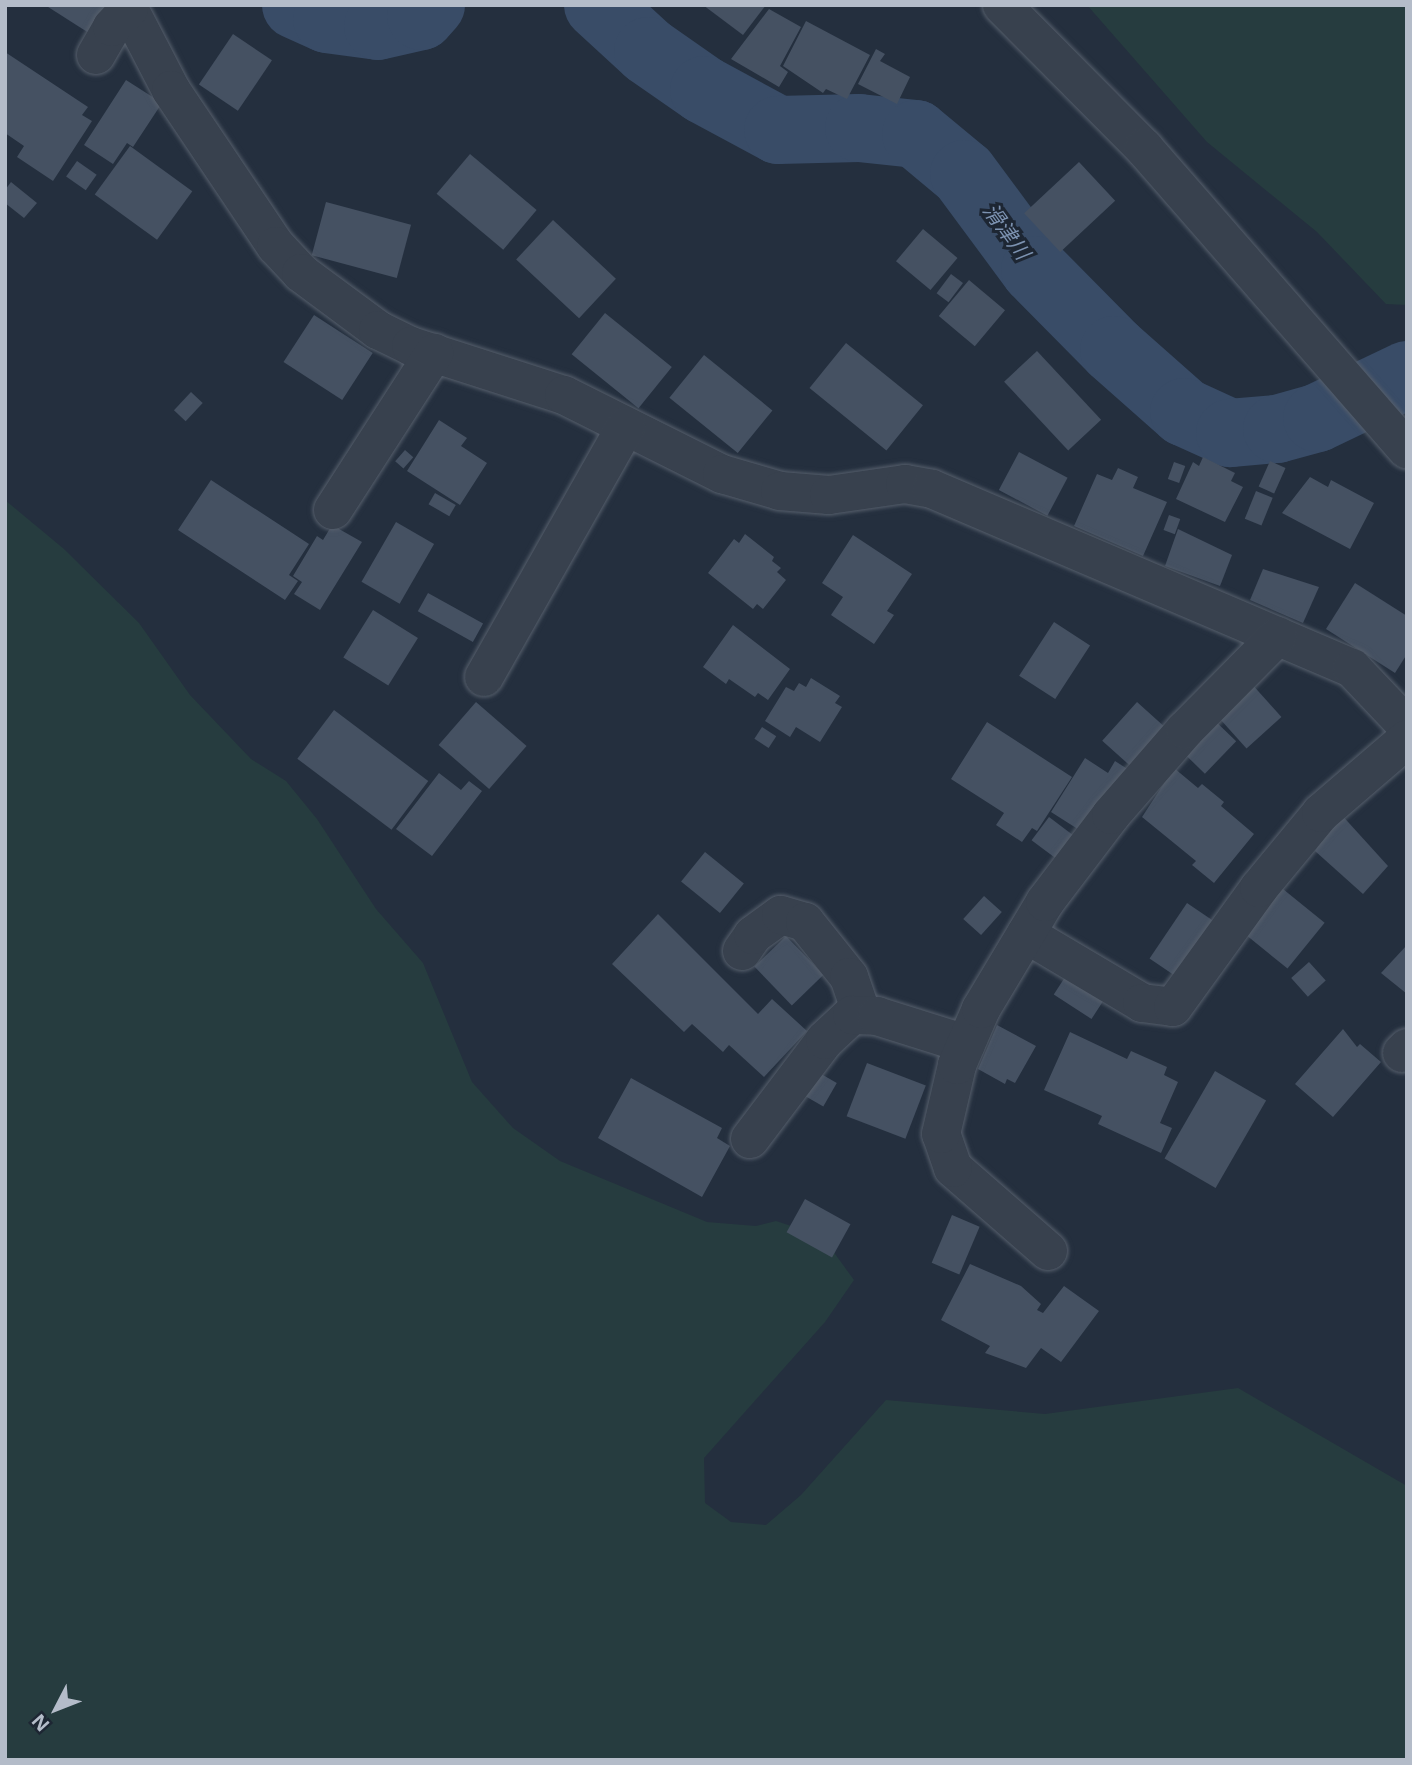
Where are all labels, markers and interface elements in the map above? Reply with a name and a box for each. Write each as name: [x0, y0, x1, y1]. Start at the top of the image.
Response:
water label: 滑津川: [978, 198, 1036, 264]
north arrow: [21, 1674, 91, 1744]
text: N: [26, 1709, 55, 1737]

